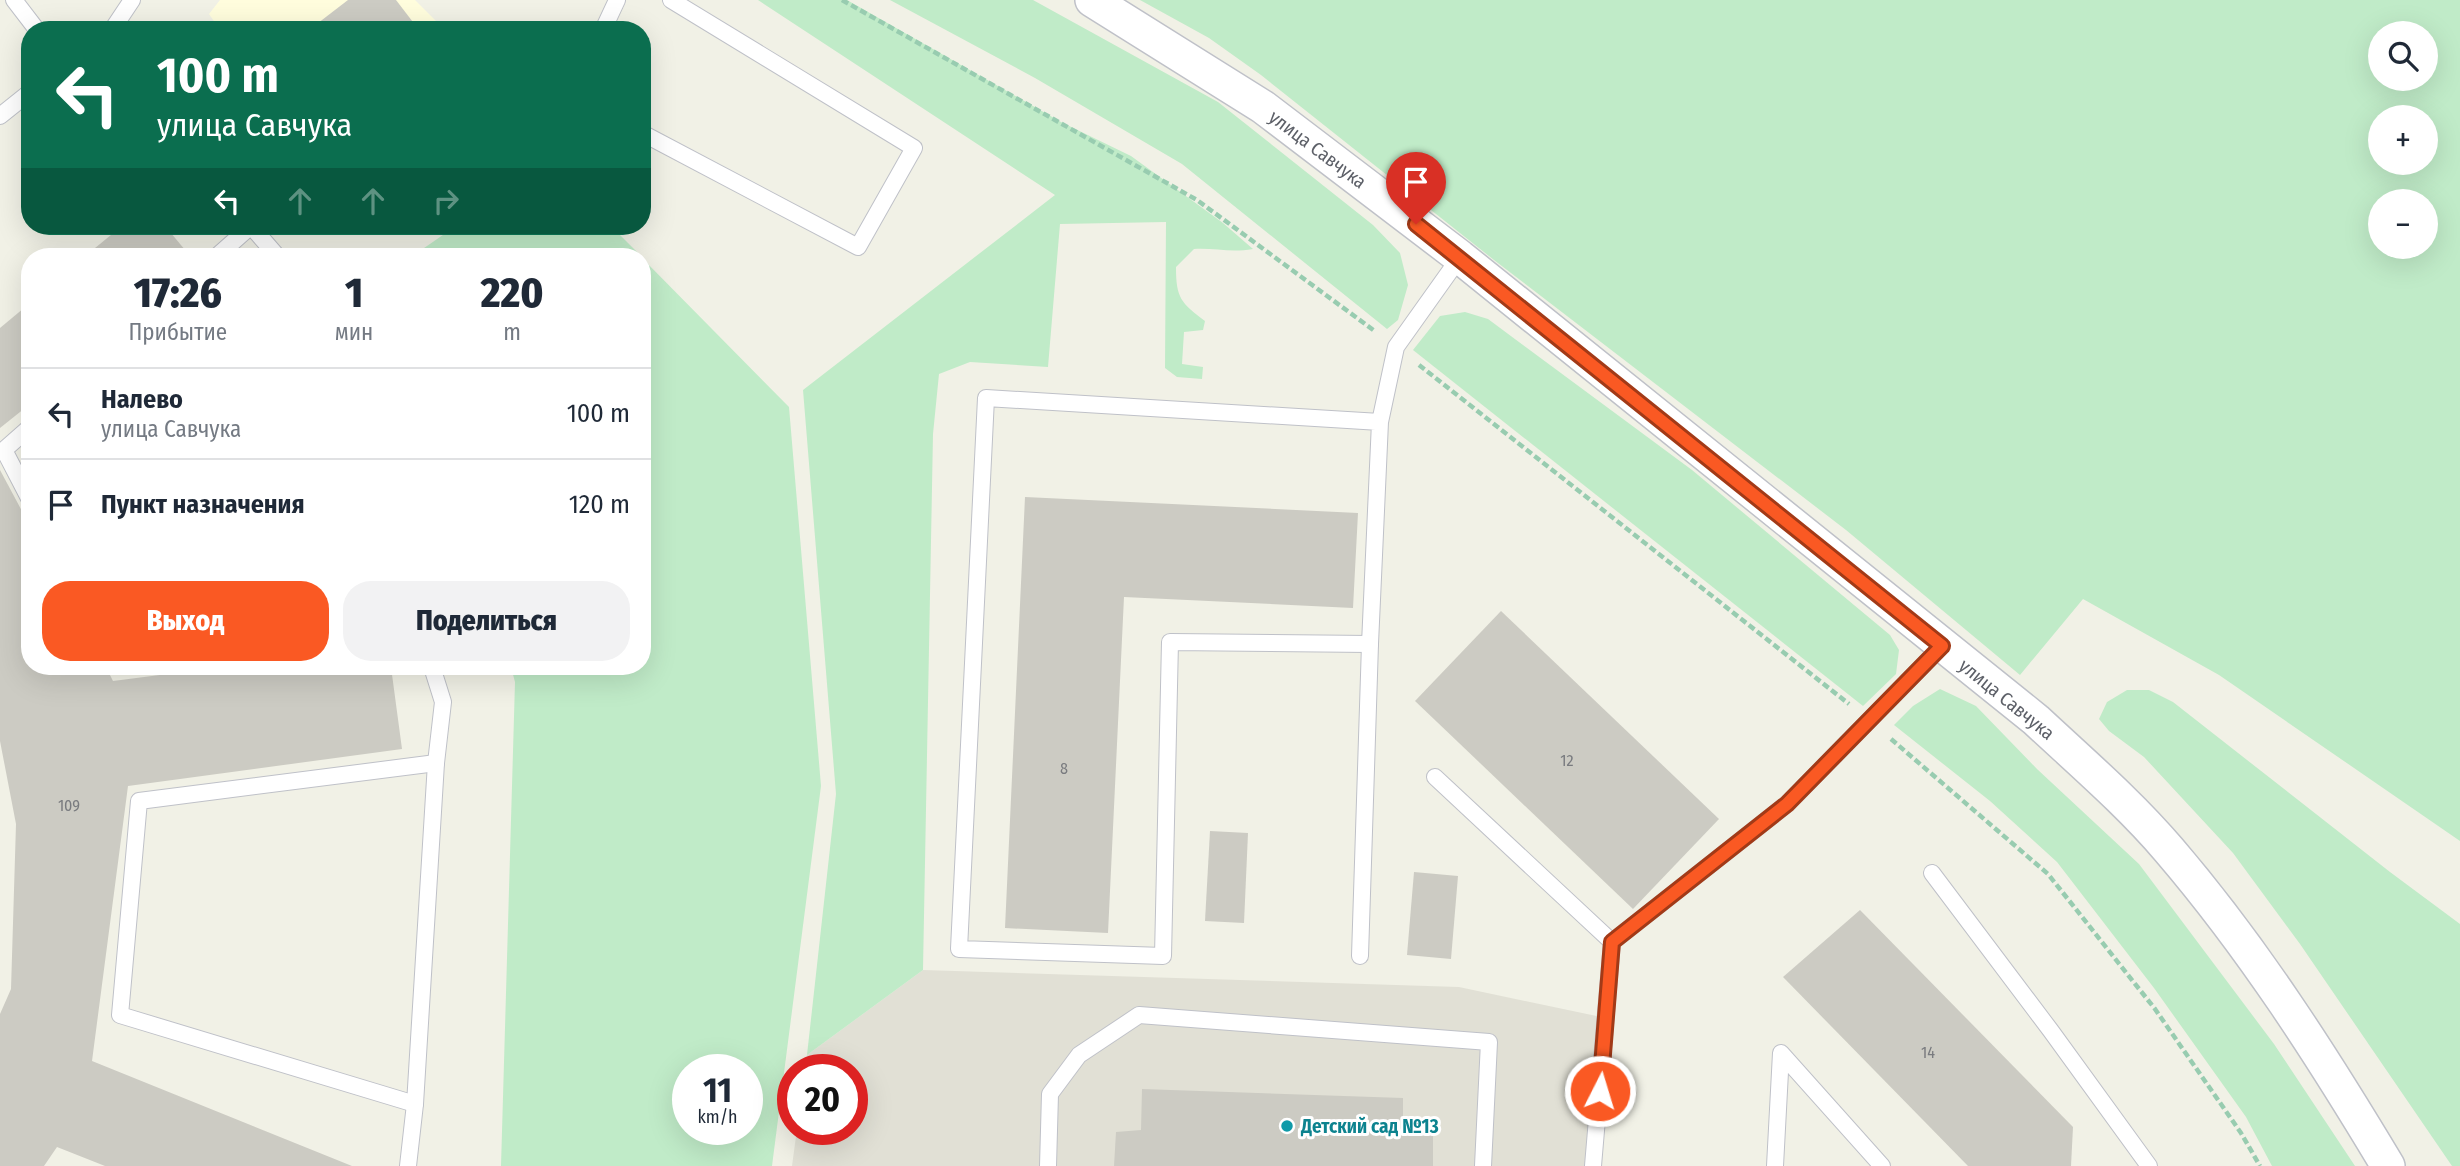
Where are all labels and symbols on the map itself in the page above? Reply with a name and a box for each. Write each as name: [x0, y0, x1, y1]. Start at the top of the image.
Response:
street label: улица Савчука: [1265, 105, 1371, 193]
pin: [1386, 152, 1446, 224]
street label: улица Савчука: [1954, 654, 2059, 745]
house number: 12: [1560, 751, 1574, 770]
house number: 8: [1060, 759, 1068, 778]
house number: 109: [58, 796, 80, 815]
house number: 14: [1921, 1043, 1935, 1062]
speed limit sign: 20: [777, 1054, 868, 1145]
position arrow: [1563, 1054, 1637, 1128]
place label: Детский сад №13: [1300, 1115, 1439, 1138]
marker: Детский сад №13: [1279, 1118, 1295, 1134]

